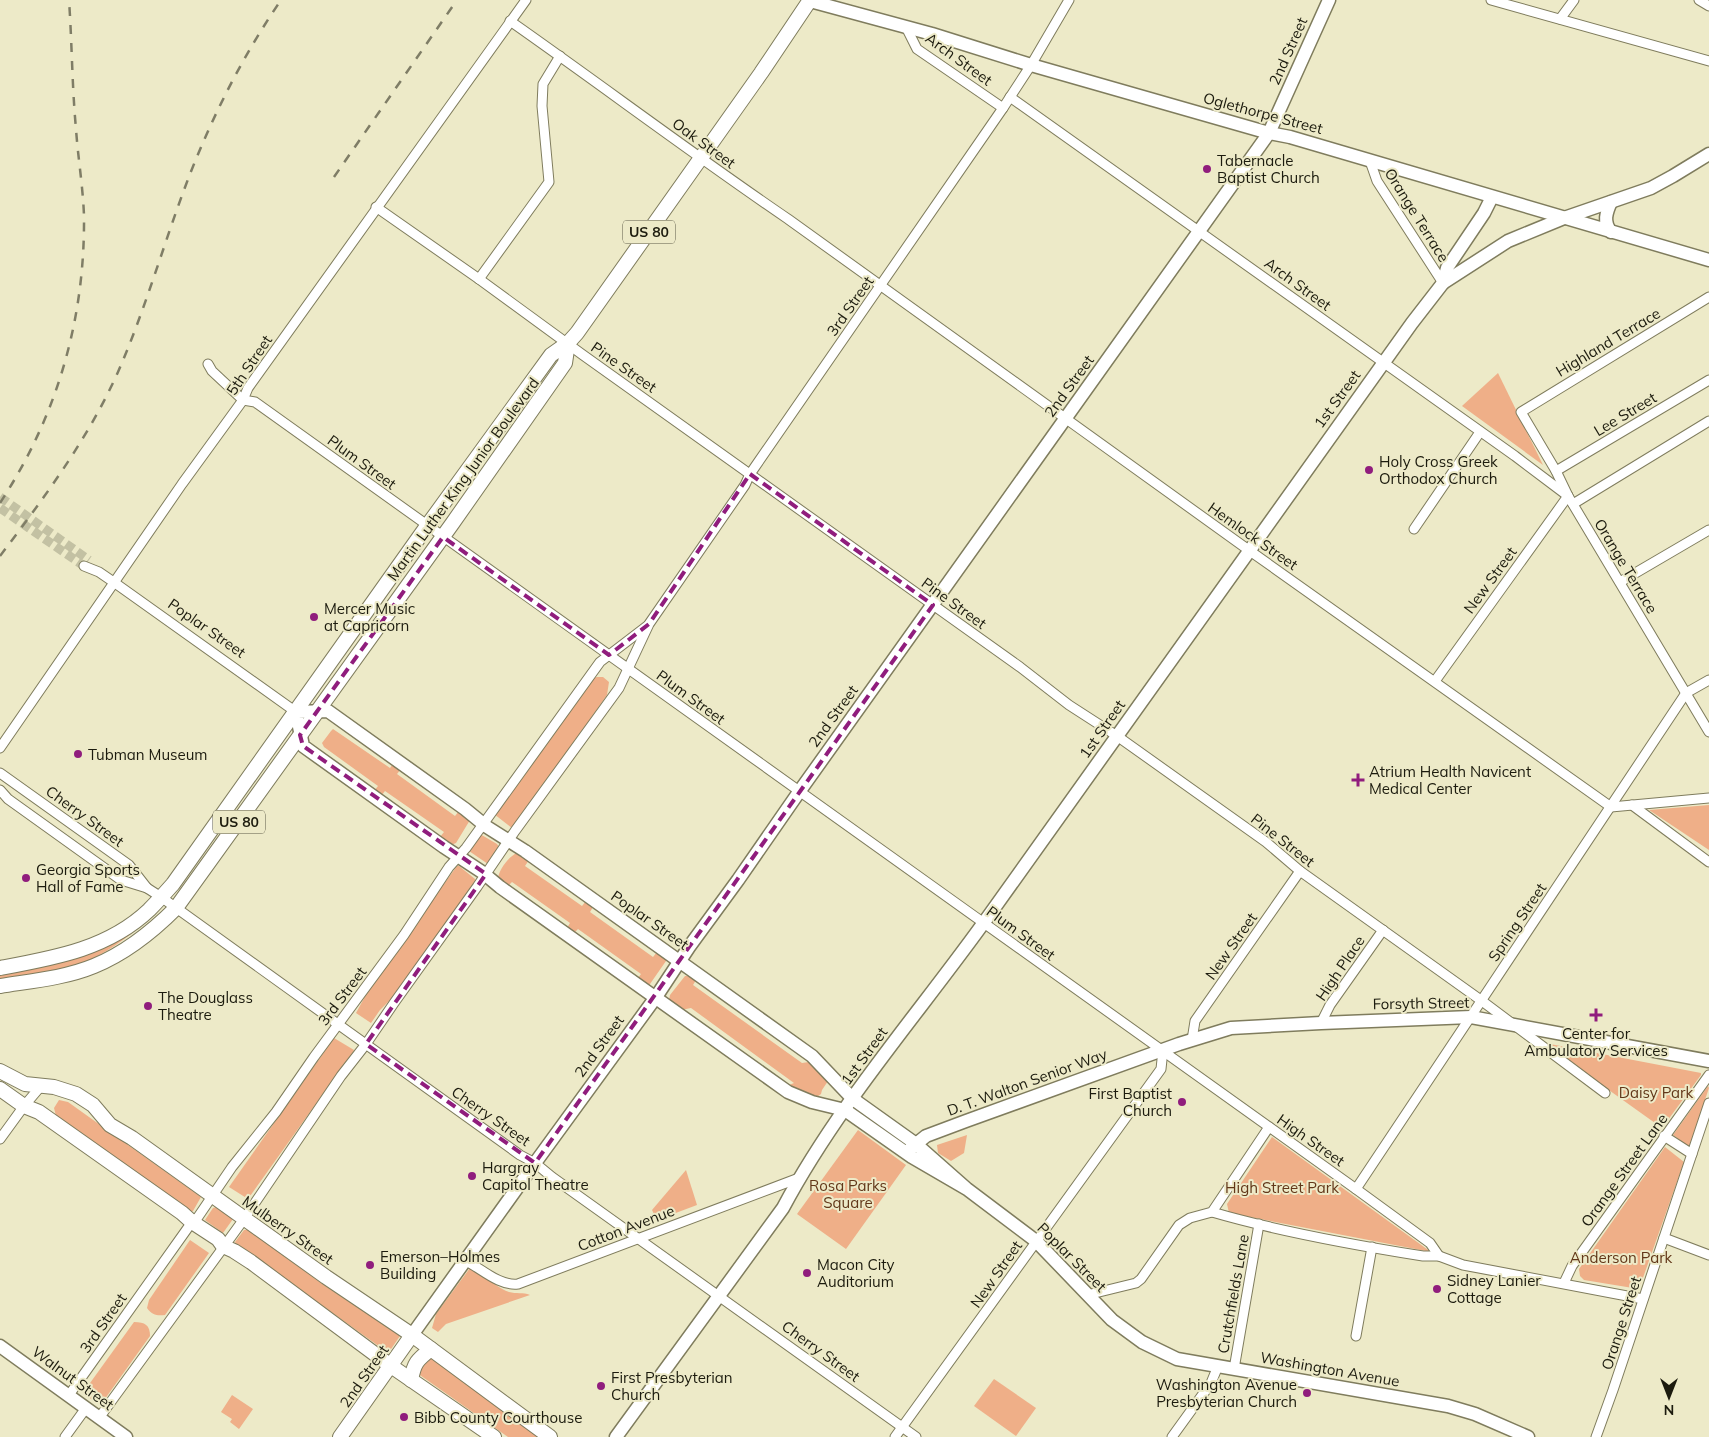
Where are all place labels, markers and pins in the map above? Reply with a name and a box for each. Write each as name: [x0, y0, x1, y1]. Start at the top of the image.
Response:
place label: Tabernacle Baptist Church: [1217, 151, 1320, 187]
marker: Tabernacle Baptist Church: [1201, 163, 1213, 175]
place label: Holy Cross Greek Orthodox Church: [1379, 452, 1498, 488]
marker: Holy Cross Greek Orthodox Church: [1363, 464, 1375, 476]
place label: Mercer Music at Capricorn: [324, 599, 415, 635]
marker: Mercer Music at Capricorn: [308, 611, 320, 623]
place label: Tubman Museum: [88, 745, 207, 764]
marker: Tubman Museum: [72, 748, 84, 760]
place label: Atrium Health Navicent Medical Center: [1369, 762, 1531, 798]
marker: Atrium Health Navicent Medical Center: [1351, 773, 1365, 787]
place label: Georgia Sports Hall of Fame: [36, 860, 140, 896]
marker: Georgia Sports Hall of Fame: [20, 872, 32, 884]
place label: The Douglass Theatre: [158, 988, 253, 1024]
marker: The Douglass Theatre: [142, 1000, 154, 1012]
marker: Center for Ambulatory Services: [1589, 1008, 1603, 1022]
place label: Center for Ambulatory Services: [1524, 1024, 1668, 1060]
place label: First Baptist Church: [1089, 1084, 1172, 1120]
marker: First Baptist Church: [1176, 1096, 1188, 1108]
place label: Hargray Capitol Theatre: [482, 1158, 589, 1194]
marker: Hargray Capitol Theatre: [466, 1170, 478, 1182]
place label: Emerson–Holmes Building: [380, 1247, 500, 1283]
place label: Macon City Auditorium: [817, 1255, 895, 1291]
marker: Emerson–Holmes Building: [364, 1259, 376, 1271]
marker: Macon City Auditorium: [801, 1267, 813, 1279]
place label: Sidney Lanier Cottage: [1447, 1271, 1541, 1307]
marker: Sidney Lanier Cottage: [1431, 1283, 1443, 1295]
place label: First Presbyterian Church: [611, 1368, 733, 1404]
place label: Washington Avenue Presbyterian Church: [1156, 1375, 1297, 1411]
marker: First Presbyterian Church: [595, 1380, 607, 1392]
marker: Washington Avenue Presbyterian Church: [1301, 1387, 1313, 1399]
place label: Bibb County Courthouse: [414, 1408, 582, 1427]
marker: Bibb County Courthouse: [398, 1411, 410, 1423]

